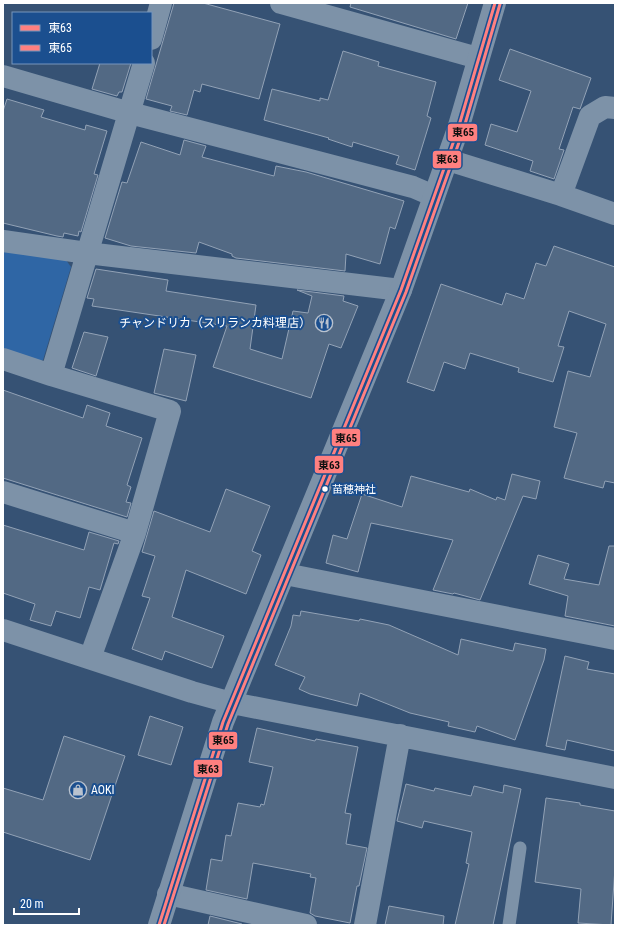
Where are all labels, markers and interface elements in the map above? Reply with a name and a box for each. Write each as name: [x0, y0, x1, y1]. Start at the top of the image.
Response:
legend: [12, 12, 152, 64]
text: 東63: [48, 21, 72, 35]
text: 東65: [48, 41, 72, 55]
line badge: 東65: [447, 123, 478, 142]
text: 東65: [452, 126, 474, 139]
line badge: 東63: [432, 150, 462, 169]
text: 東63: [436, 153, 458, 166]
restaurant icon: チャンドリカ（スリランカ料理店）: [314, 313, 334, 333]
place label: チャンドリカ（スリランカ料理店）: [119, 316, 311, 330]
line badge: 東65: [331, 428, 361, 447]
text: 東65: [335, 432, 357, 445]
line badge: 東63: [314, 455, 344, 474]
text: 東63: [318, 459, 340, 472]
place label: 苗穂神社: [332, 483, 376, 496]
marker: 苗穂神社: [320, 484, 330, 494]
line badge: 東65: [208, 731, 238, 750]
text: 東65: [212, 734, 234, 747]
line badge: 東63: [193, 759, 223, 778]
text: 東63: [197, 763, 219, 776]
shop icon: AOKI: [68, 780, 88, 800]
place label: AOKI: [91, 783, 115, 797]
scale bar: [14, 890, 79, 916]
text: 20 m: [20, 897, 44, 911]

